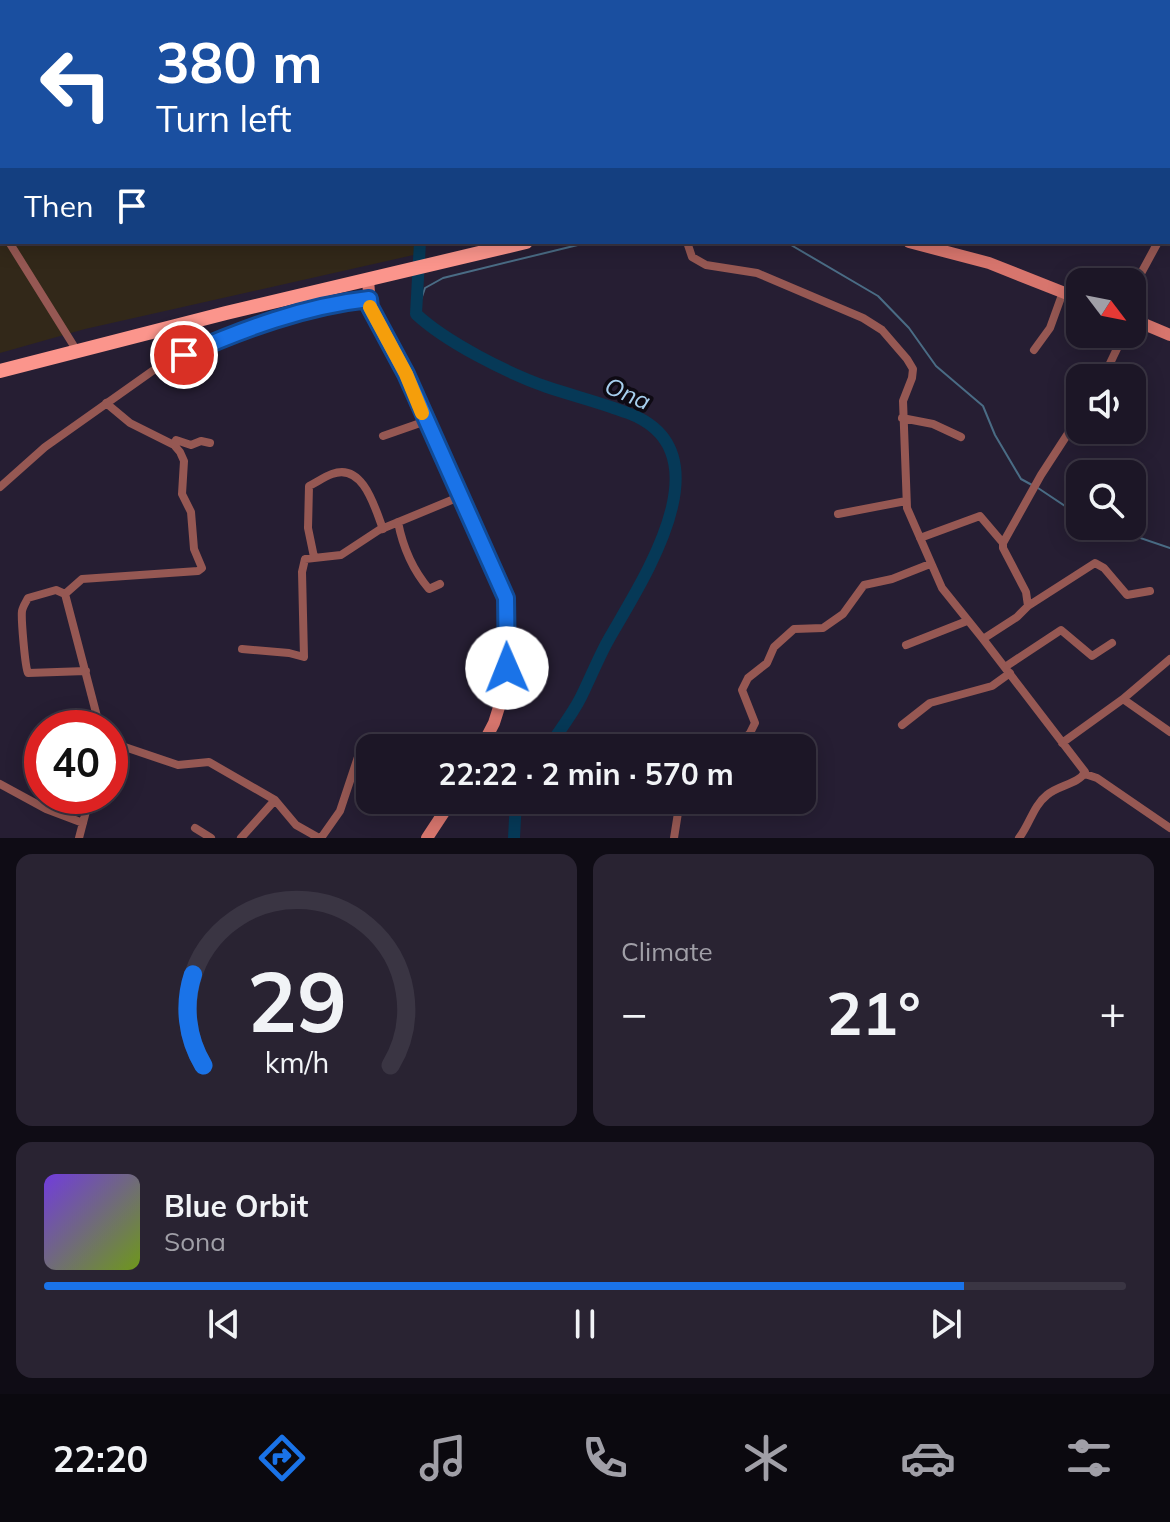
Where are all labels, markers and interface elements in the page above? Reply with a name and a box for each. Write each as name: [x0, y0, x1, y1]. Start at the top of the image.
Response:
text: 380 m: [156, 27, 323, 97]
icon: left: [24, 32, 128, 136]
text: Turn left: [156, 96, 292, 141]
icon: arrive: [110, 184, 154, 228]
text: Then: [24, 187, 94, 225]
north arrow: [1066, 268, 1146, 348]
map controls: [1066, 268, 1146, 540]
pin: [150, 321, 218, 389]
icon: arrive: [162, 333, 206, 377]
button: sound: [1066, 364, 1146, 444]
water label: Ona: [601, 370, 655, 416]
button: search: [1066, 460, 1146, 540]
position arrow: [465, 626, 549, 710]
speed limit sign: 40: [24, 710, 128, 814]
text: 22:22 · 2 min · 570 m: [438, 755, 734, 793]
text: Climate: [621, 935, 713, 968]
text: 29: [247, 948, 346, 1053]
text: 21°: [826, 975, 921, 1050]
text: −: [621, 985, 647, 1040]
text: +: [1100, 985, 1126, 1040]
text: km/h: [264, 1044, 329, 1080]
text: Blue Orbit: [164, 1187, 308, 1225]
text: Sona: [164, 1225, 226, 1258]
icon: previous: [202, 1302, 246, 1346]
icon: pause: [563, 1302, 607, 1346]
icon: next: [924, 1302, 968, 1346]
icon: directions: [254, 1430, 310, 1486]
icon: music: [415, 1430, 471, 1486]
icon: phone: [577, 1430, 633, 1486]
icon: climate: [738, 1430, 794, 1486]
icon: car: [900, 1430, 956, 1486]
icon: filters: [1061, 1430, 1117, 1486]
text: 22:20: [53, 1436, 148, 1481]

